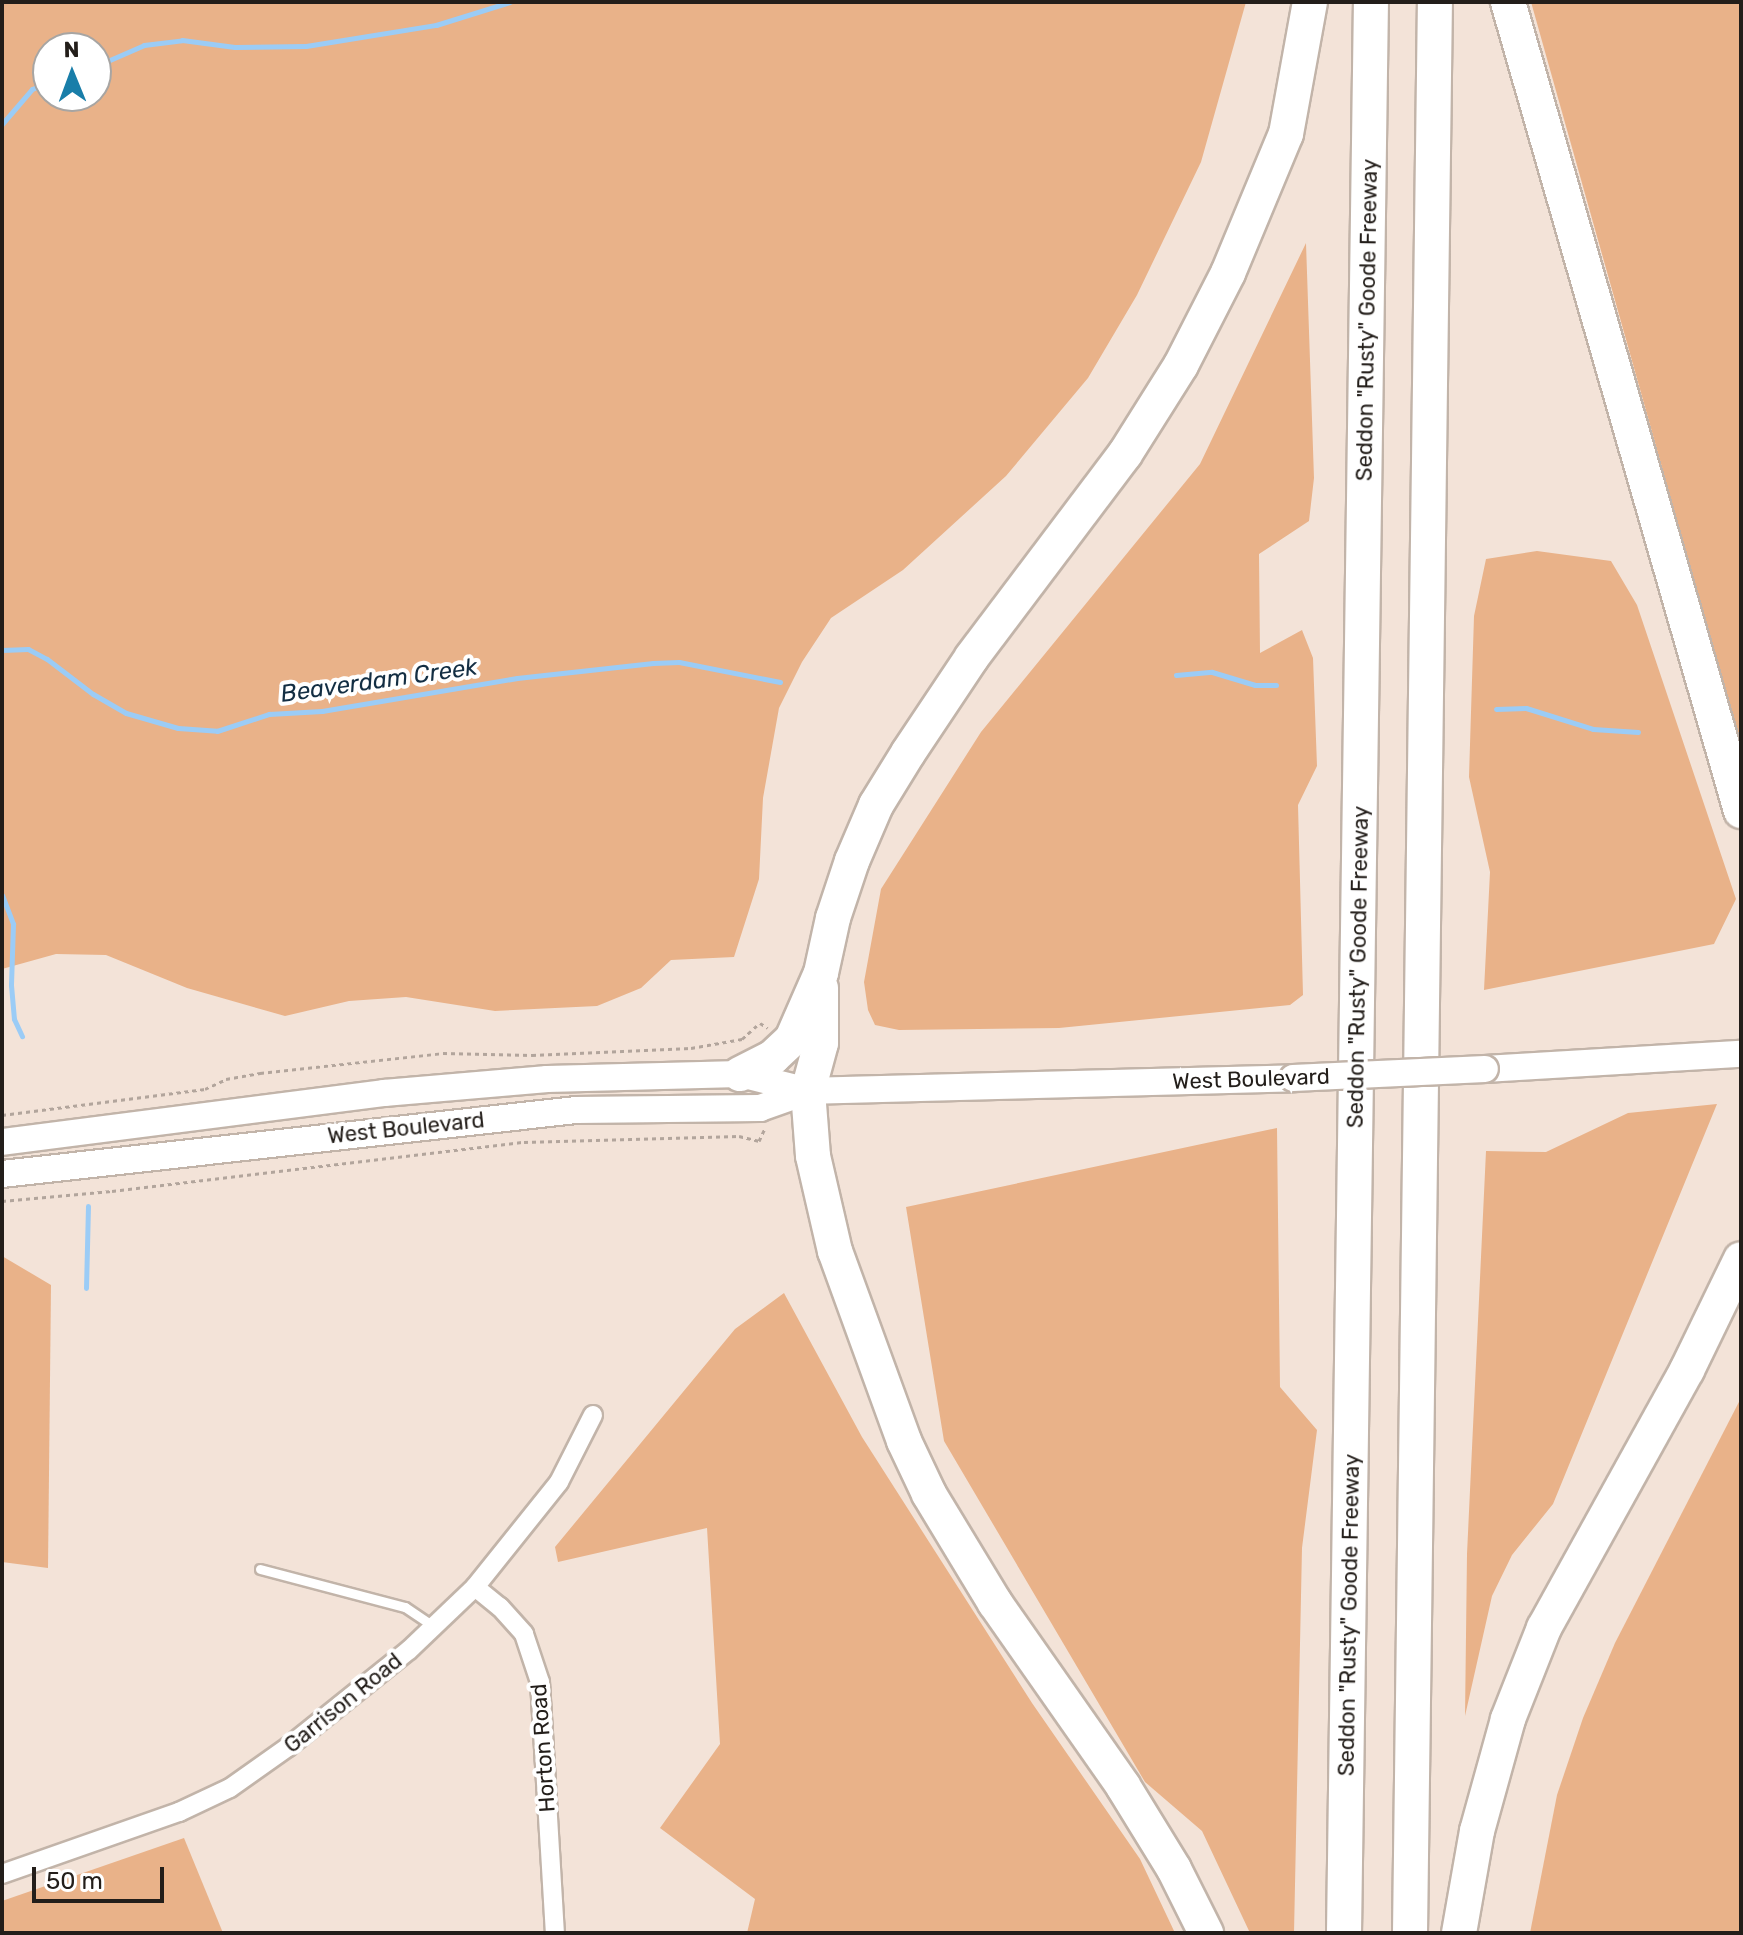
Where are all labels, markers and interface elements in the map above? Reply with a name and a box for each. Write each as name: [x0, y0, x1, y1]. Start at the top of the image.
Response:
north arrow: [32, 32, 112, 112]
text: N: [63, 36, 80, 63]
street label: Seddon "Rusty" Goode Freeway: [1351, 159, 1383, 481]
water label: Beaverdam Creek: [279, 653, 479, 709]
street label: Seddon "Rusty" Goode Freeway: [1342, 806, 1374, 1128]
street label: West Boulevard: [1172, 1063, 1330, 1095]
street label: West Boulevard: [326, 1107, 486, 1149]
street label: Seddon "Rusty" Goode Freeway: [1333, 1454, 1365, 1776]
street label: Garrison Road: [279, 1647, 407, 1759]
street label: Horton Road: [525, 1683, 561, 1813]
scale bar: [36, 1851, 168, 1901]
text: 50 m: [46, 1867, 103, 1895]

